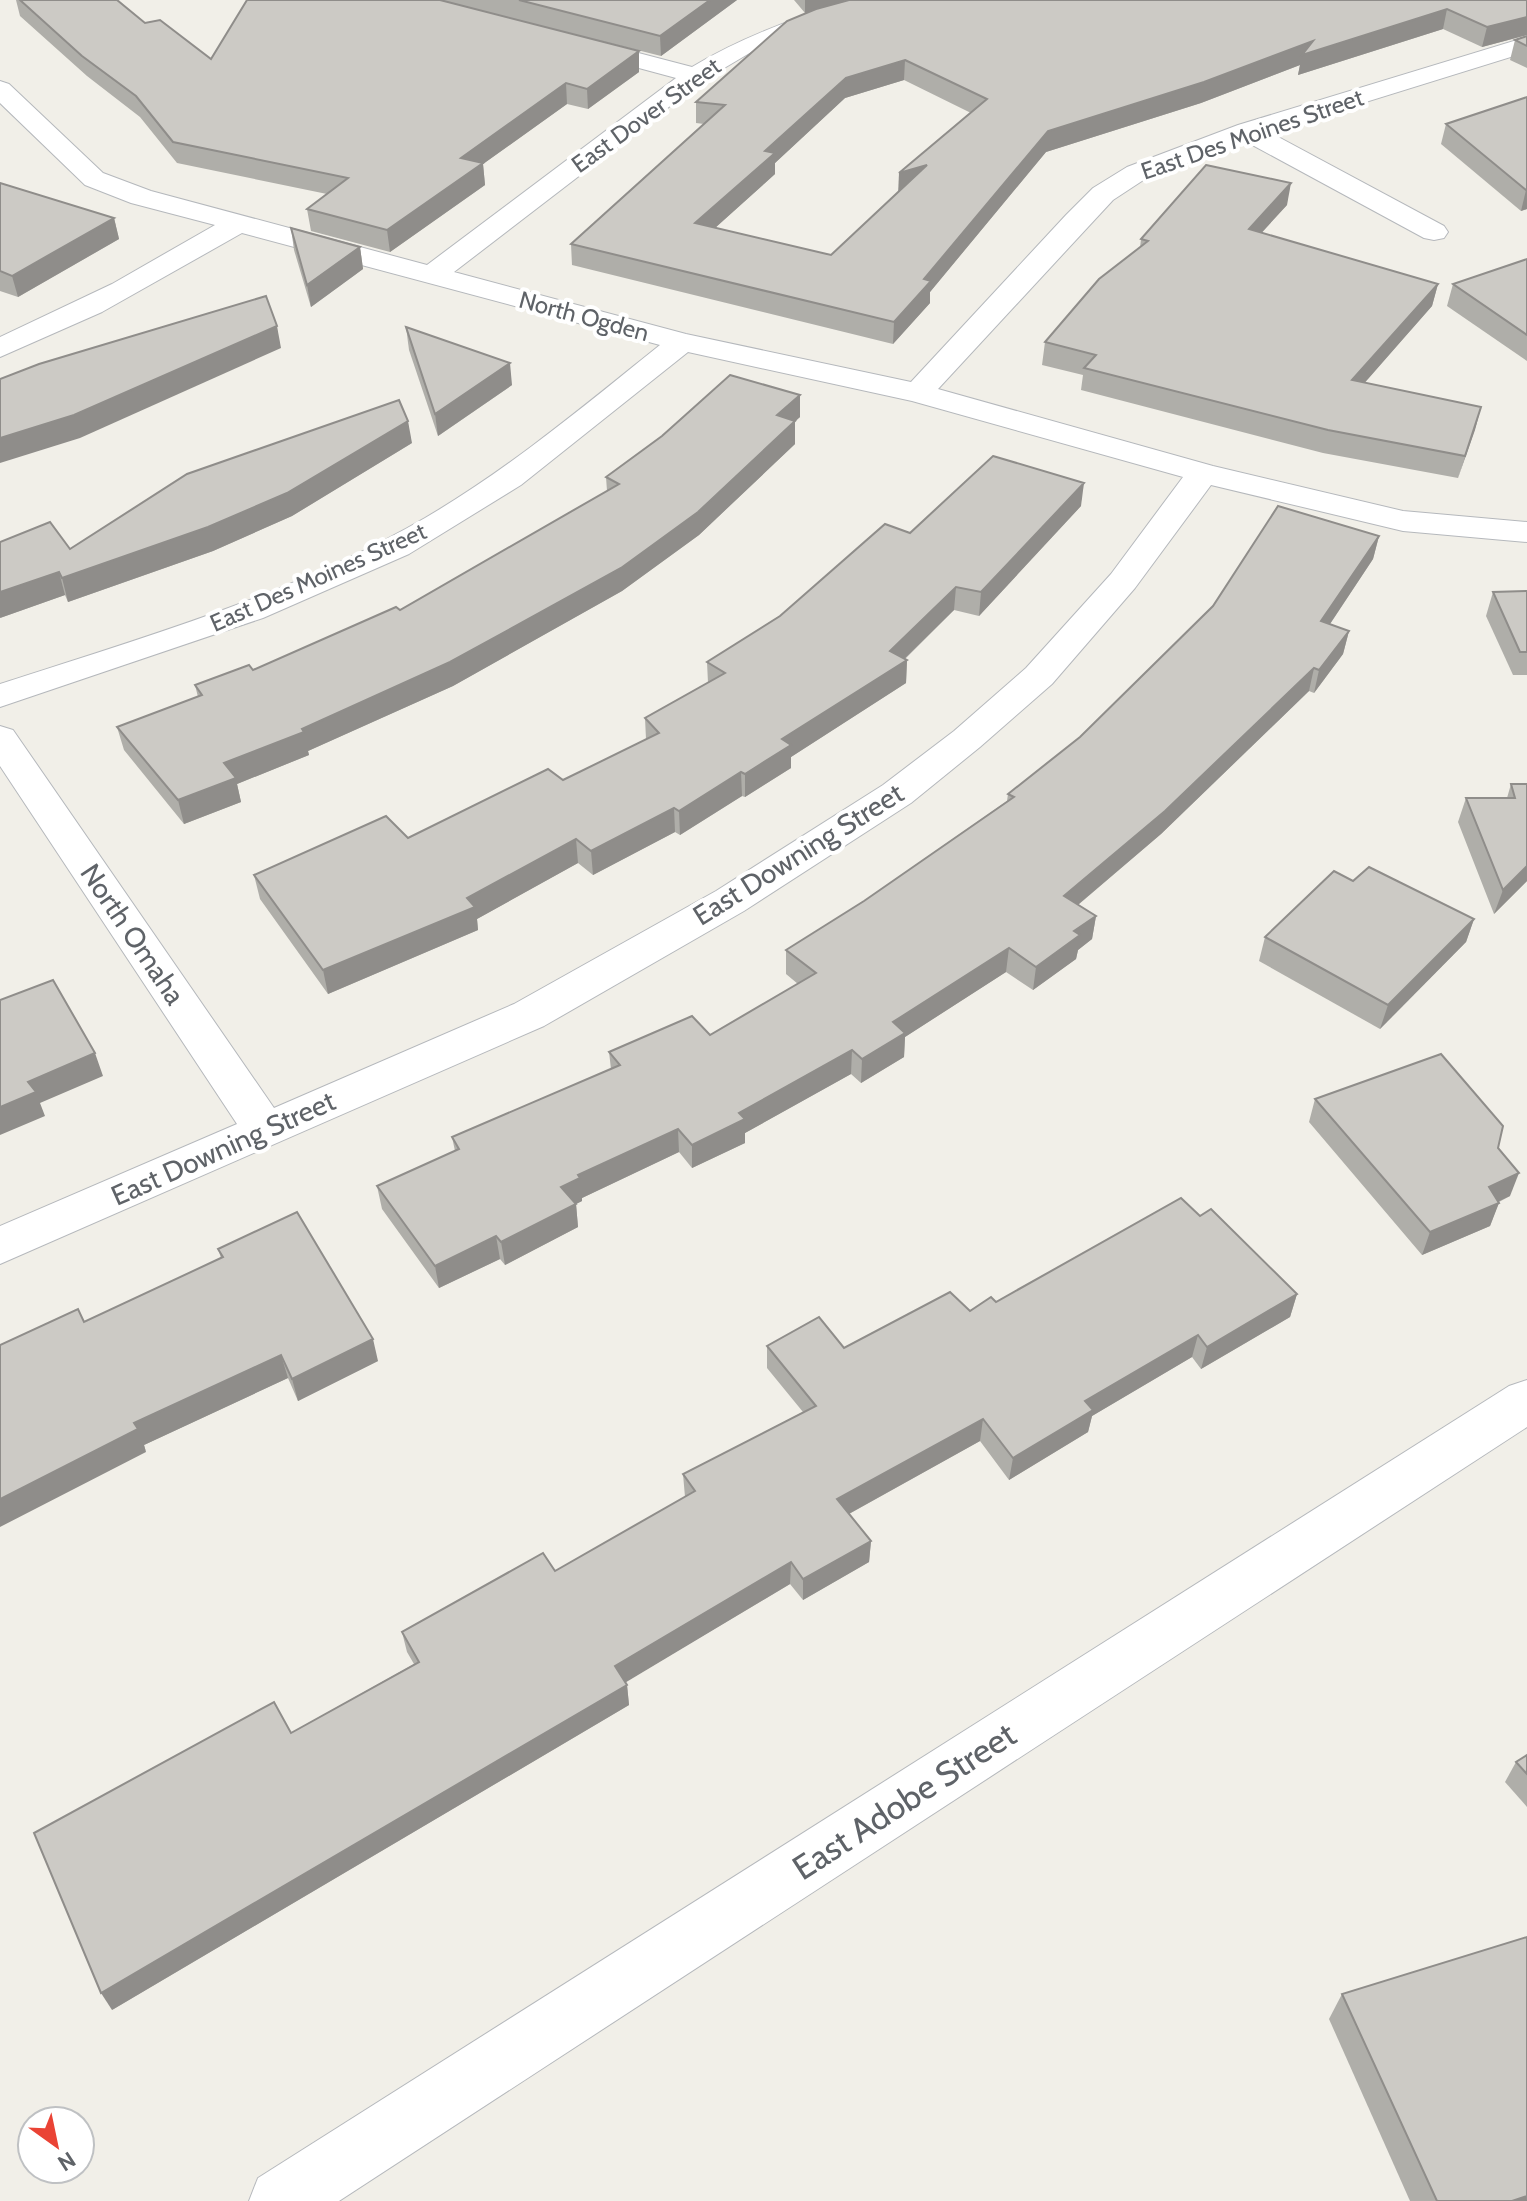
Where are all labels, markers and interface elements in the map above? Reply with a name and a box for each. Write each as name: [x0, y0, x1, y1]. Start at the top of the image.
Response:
street label: East Dover Street: [566, 51, 726, 179]
street label: East Des Moines Street: [1137, 82, 1367, 186]
street label: North Ogden: [516, 285, 652, 347]
street label: East Des Moines Street: [205, 516, 431, 638]
street label: East Downing Street: [687, 776, 909, 932]
street label: North Omaha: [73, 857, 193, 1011]
street label: East Downing Street: [106, 1083, 340, 1213]
street label: East Adobe Street: [784, 1713, 1024, 1889]
north arrow: [16, 2105, 96, 2185]
text: N: [53, 2146, 80, 2177]

